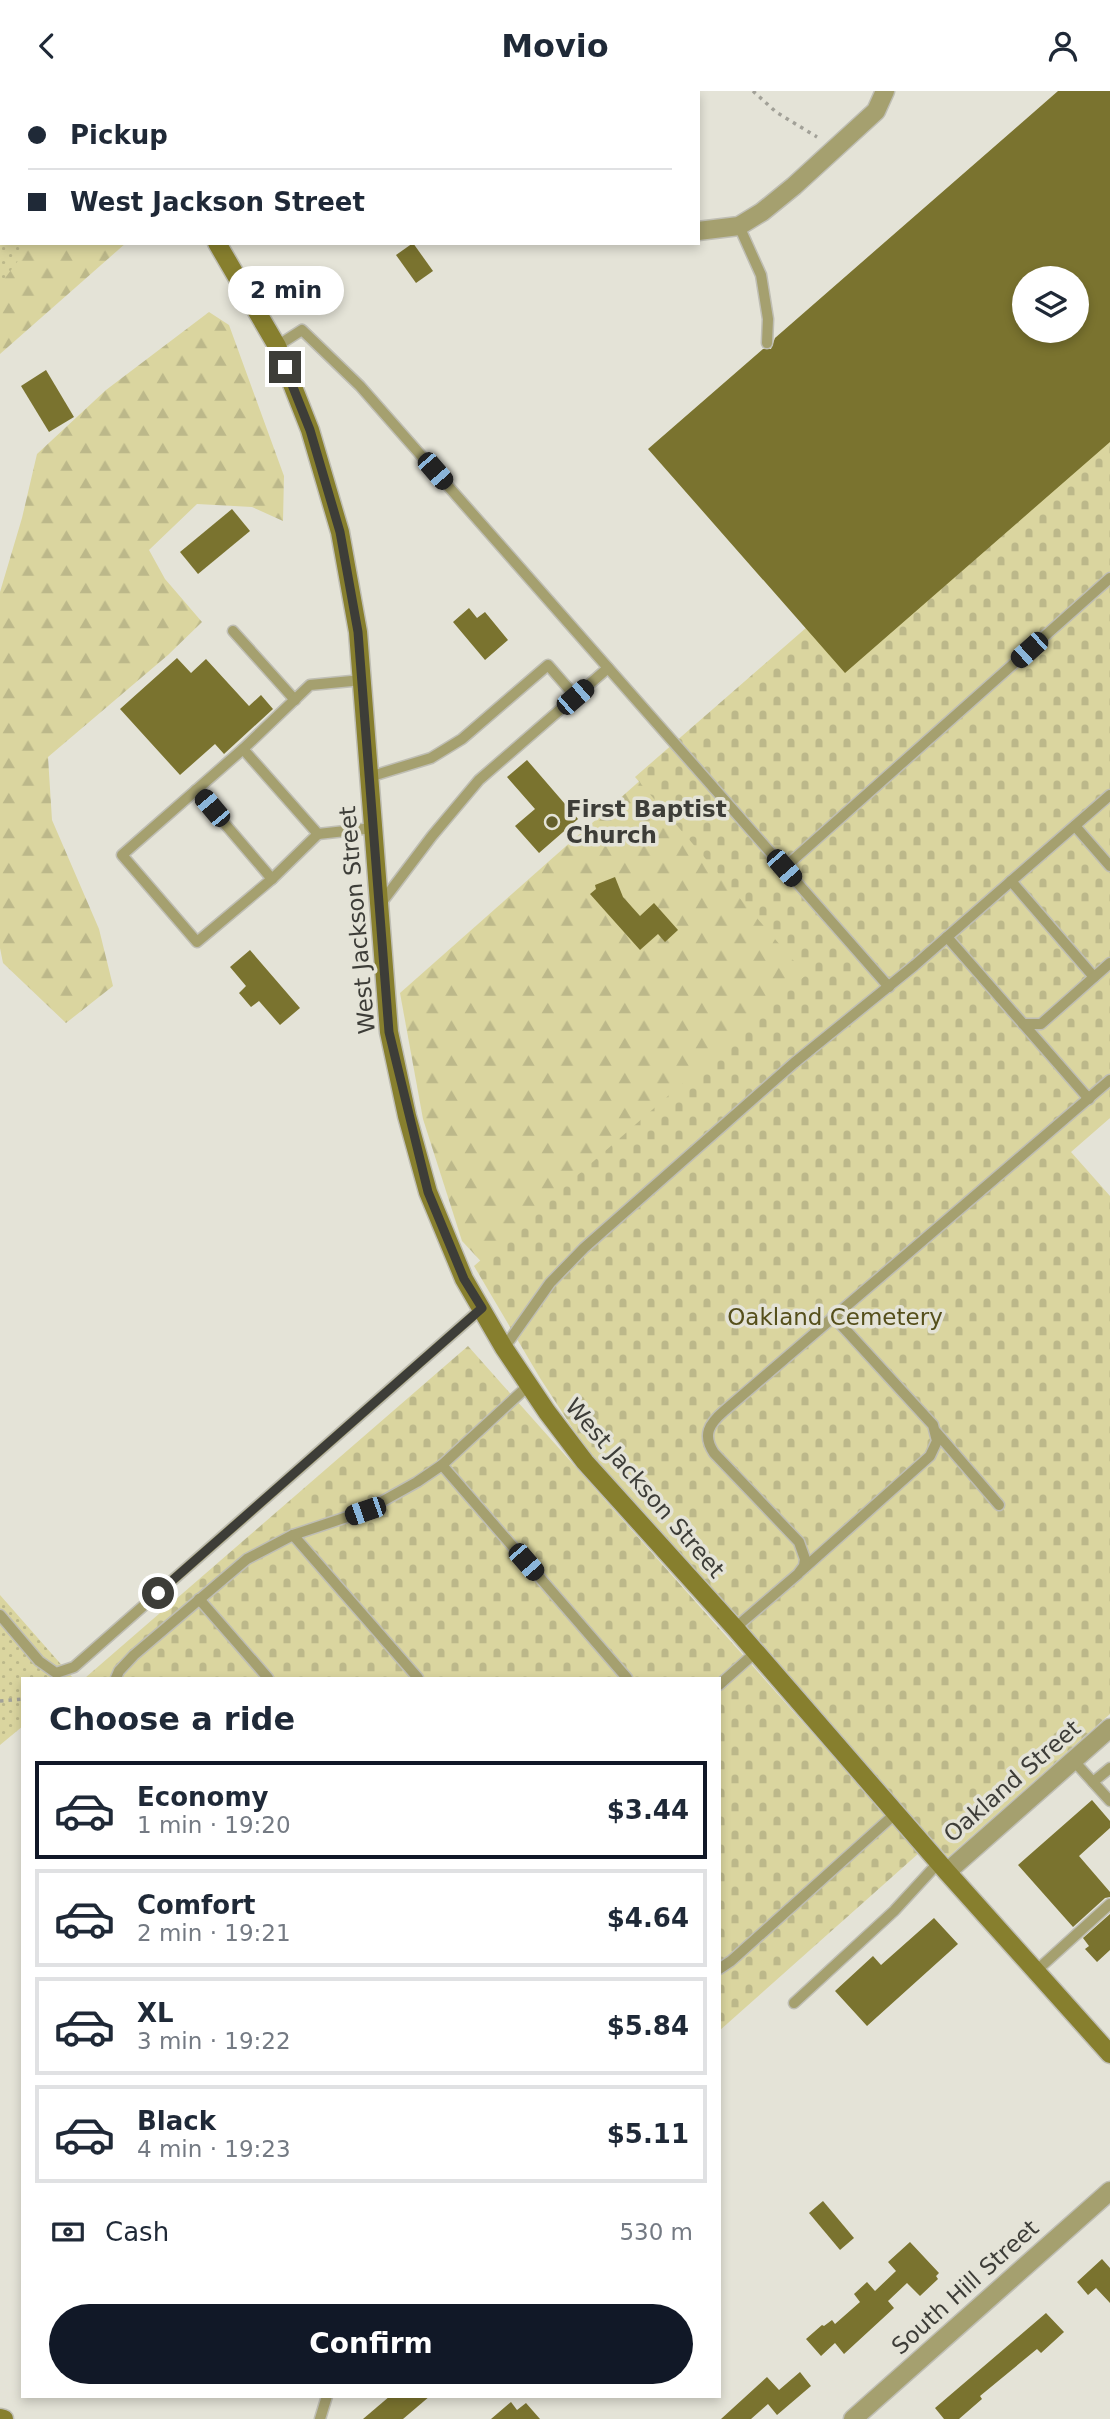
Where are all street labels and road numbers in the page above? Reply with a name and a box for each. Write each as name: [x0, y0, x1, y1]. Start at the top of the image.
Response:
street label: West Jackson Street: [334, 805, 380, 1035]
street label: West Jackson Street: [560, 1393, 730, 1583]
street label: Oakland Street: [938, 1715, 1086, 1847]
street label: South Hill Street: [887, 2214, 1043, 2360]

